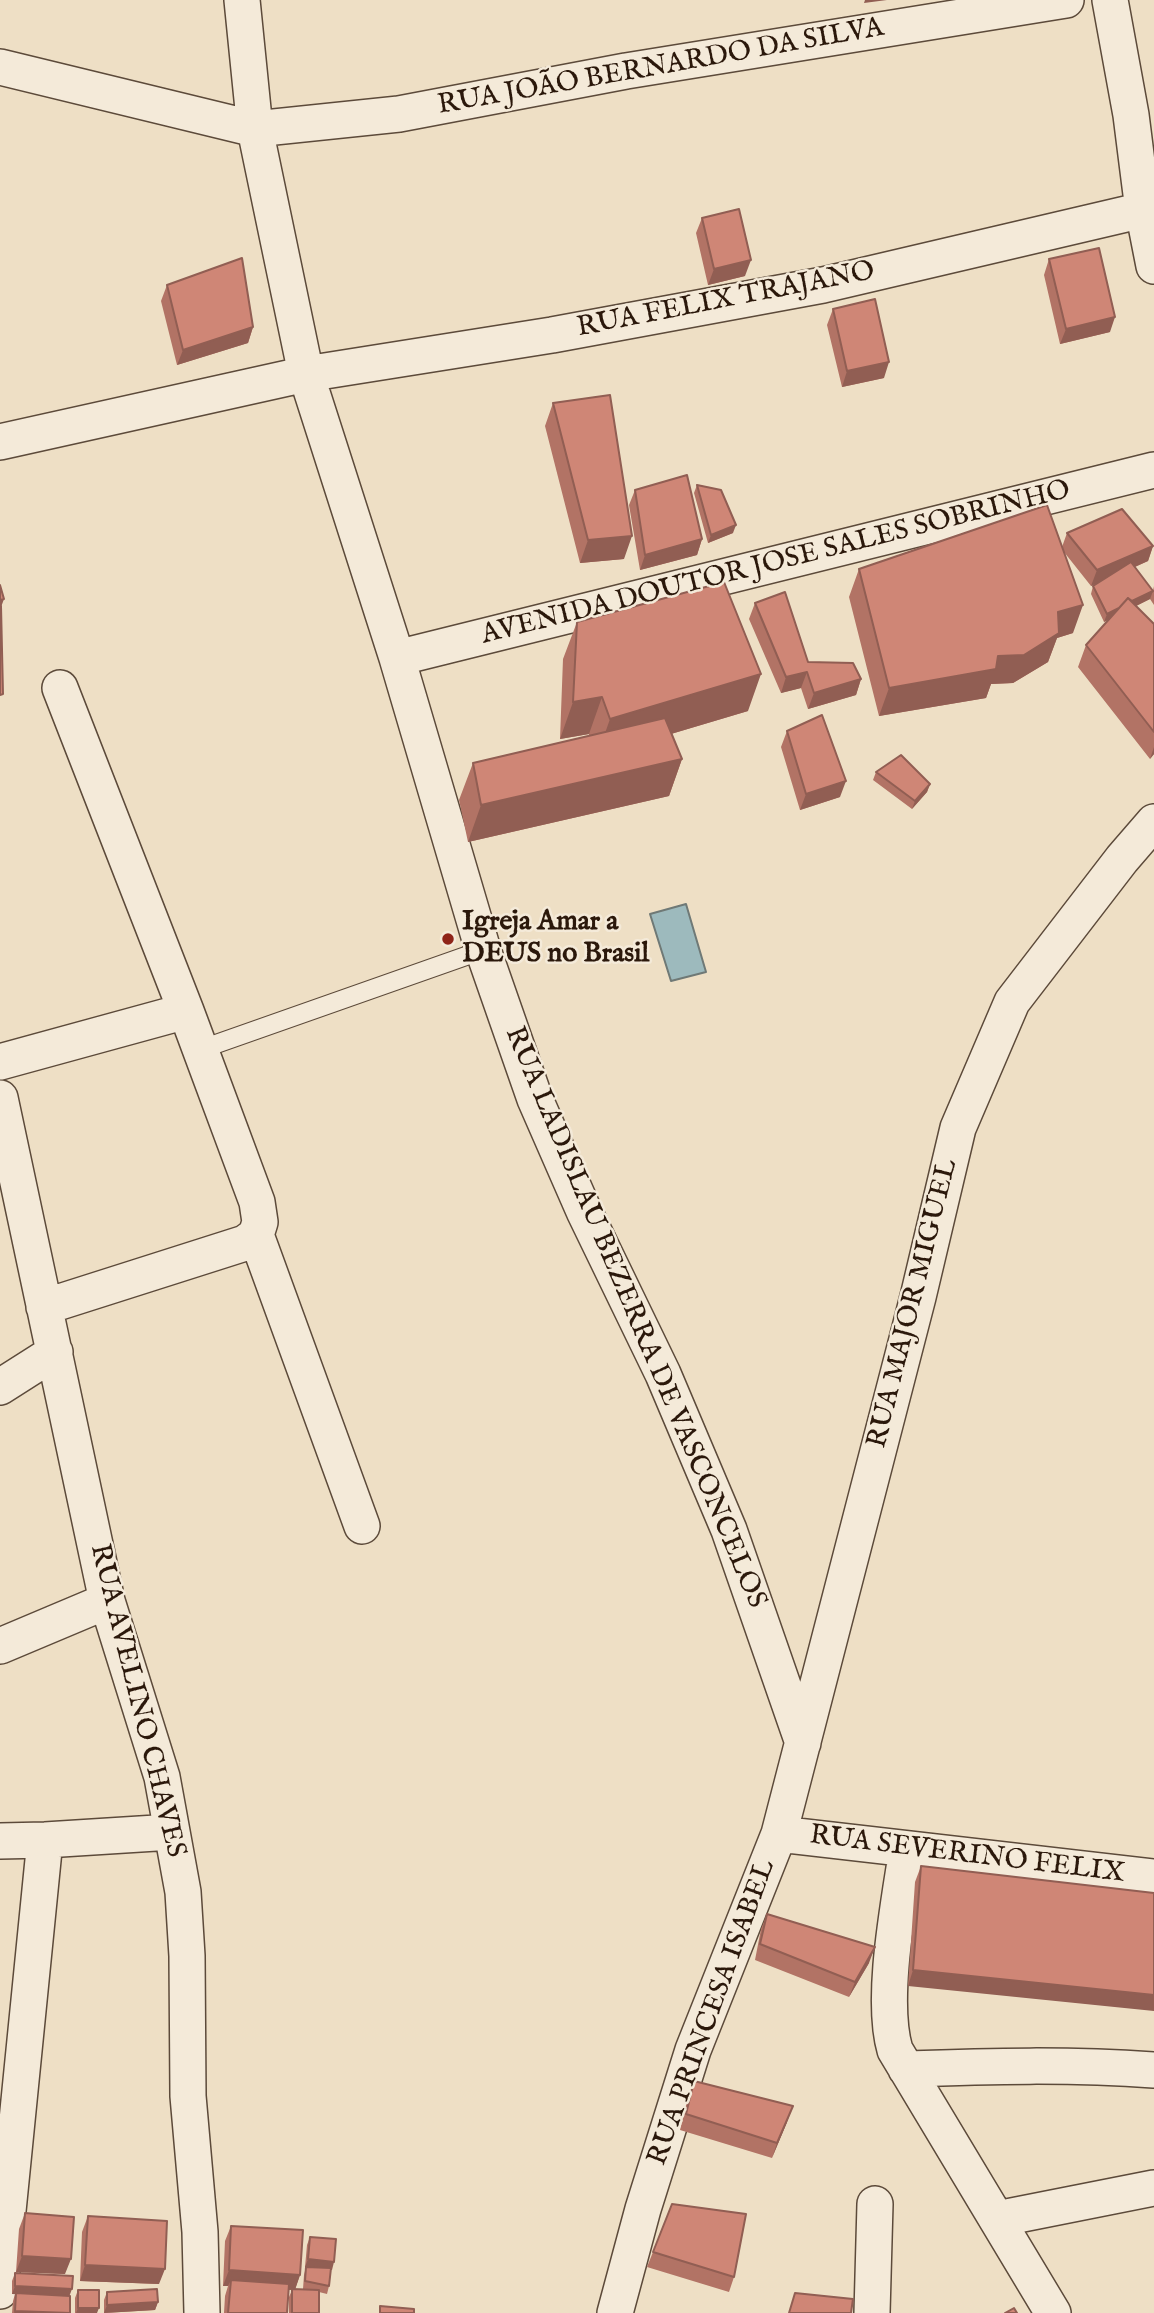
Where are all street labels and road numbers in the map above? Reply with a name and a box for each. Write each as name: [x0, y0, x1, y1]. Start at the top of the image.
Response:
street label: RUA JOÃO BERNARDO DA SILVA: [435, 12, 887, 124]
street label: RUA FELIX TRAJANO: [574, 256, 878, 346]
street label: AVENIDA DOUTOR JOSE SALES SOBRINHO: [478, 474, 1074, 654]
street label: RUA LADISLAU BEZERRA DE VASCONCELOS: [496, 1022, 772, 1614]
street label: RUA MAJOR MIGUEL: [862, 1156, 966, 1452]
street label: RUA AVELINO CHAVES: [81, 1541, 191, 1861]
street label: RUA SEVERINO FELIX: [808, 1820, 1126, 1892]
street label: RUA PRINCESA ISABEL: [642, 1855, 784, 2171]

